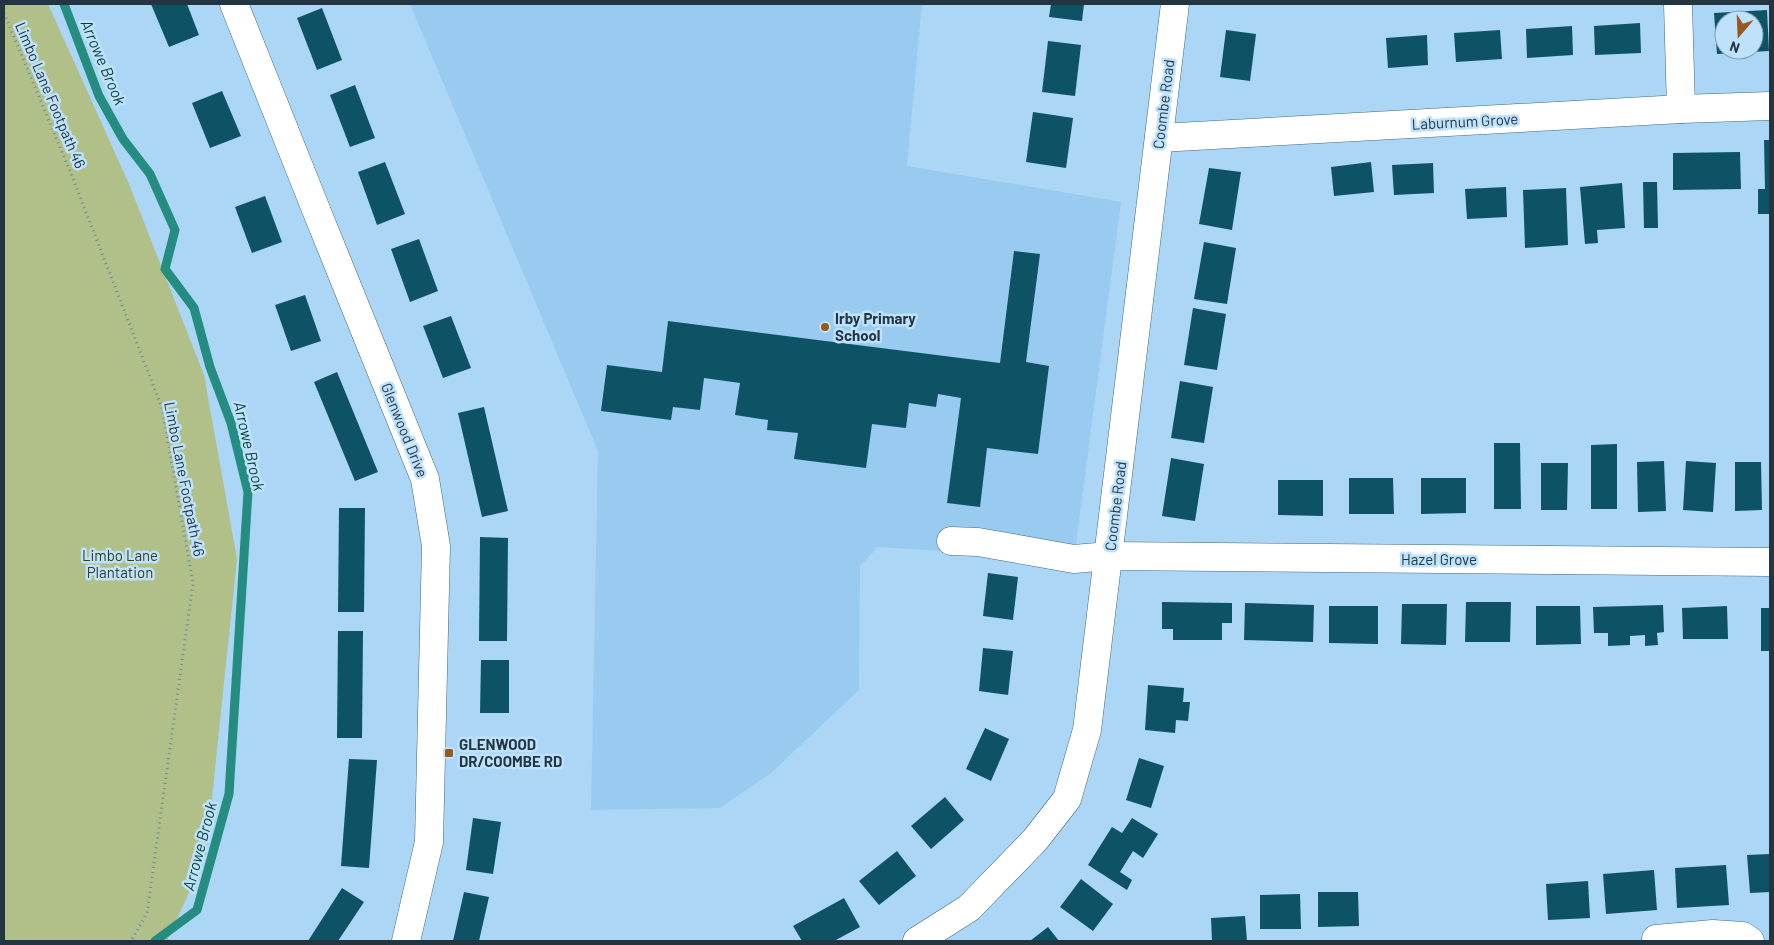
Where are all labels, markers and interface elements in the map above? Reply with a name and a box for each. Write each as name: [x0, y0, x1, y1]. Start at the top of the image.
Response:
north arrow: [1714, 10, 1764, 60]
water label: Arrowe Brook: [77, 16, 131, 108]
street label: Limbo Lane Footpath 46: [12, 19, 90, 171]
text: N: [1727, 38, 1742, 57]
street label: Coombe Road: [1149, 58, 1177, 150]
street label: Laburnum Grove: [1411, 109, 1519, 133]
place label: Irby Primary School: [835, 309, 916, 344]
marker: Irby Primary School: [819, 321, 831, 333]
street label: Glenwood Drive: [378, 380, 432, 480]
water label: Arrowe Brook: [230, 399, 270, 493]
street label: Limbo Lane Footpath 46: [161, 400, 209, 558]
street label: Coombe Road: [1101, 460, 1129, 552]
park label: Limbo Lane Plantation: [82, 546, 158, 581]
street label: Hazel Grove: [1401, 550, 1477, 568]
place label: GLENWOOD DR/COOMBE RD: [459, 735, 562, 770]
marker: GLENWOOD DR/COOMBE RD: [443, 747, 455, 759]
water label: Arrowe Brook: [178, 799, 220, 892]

